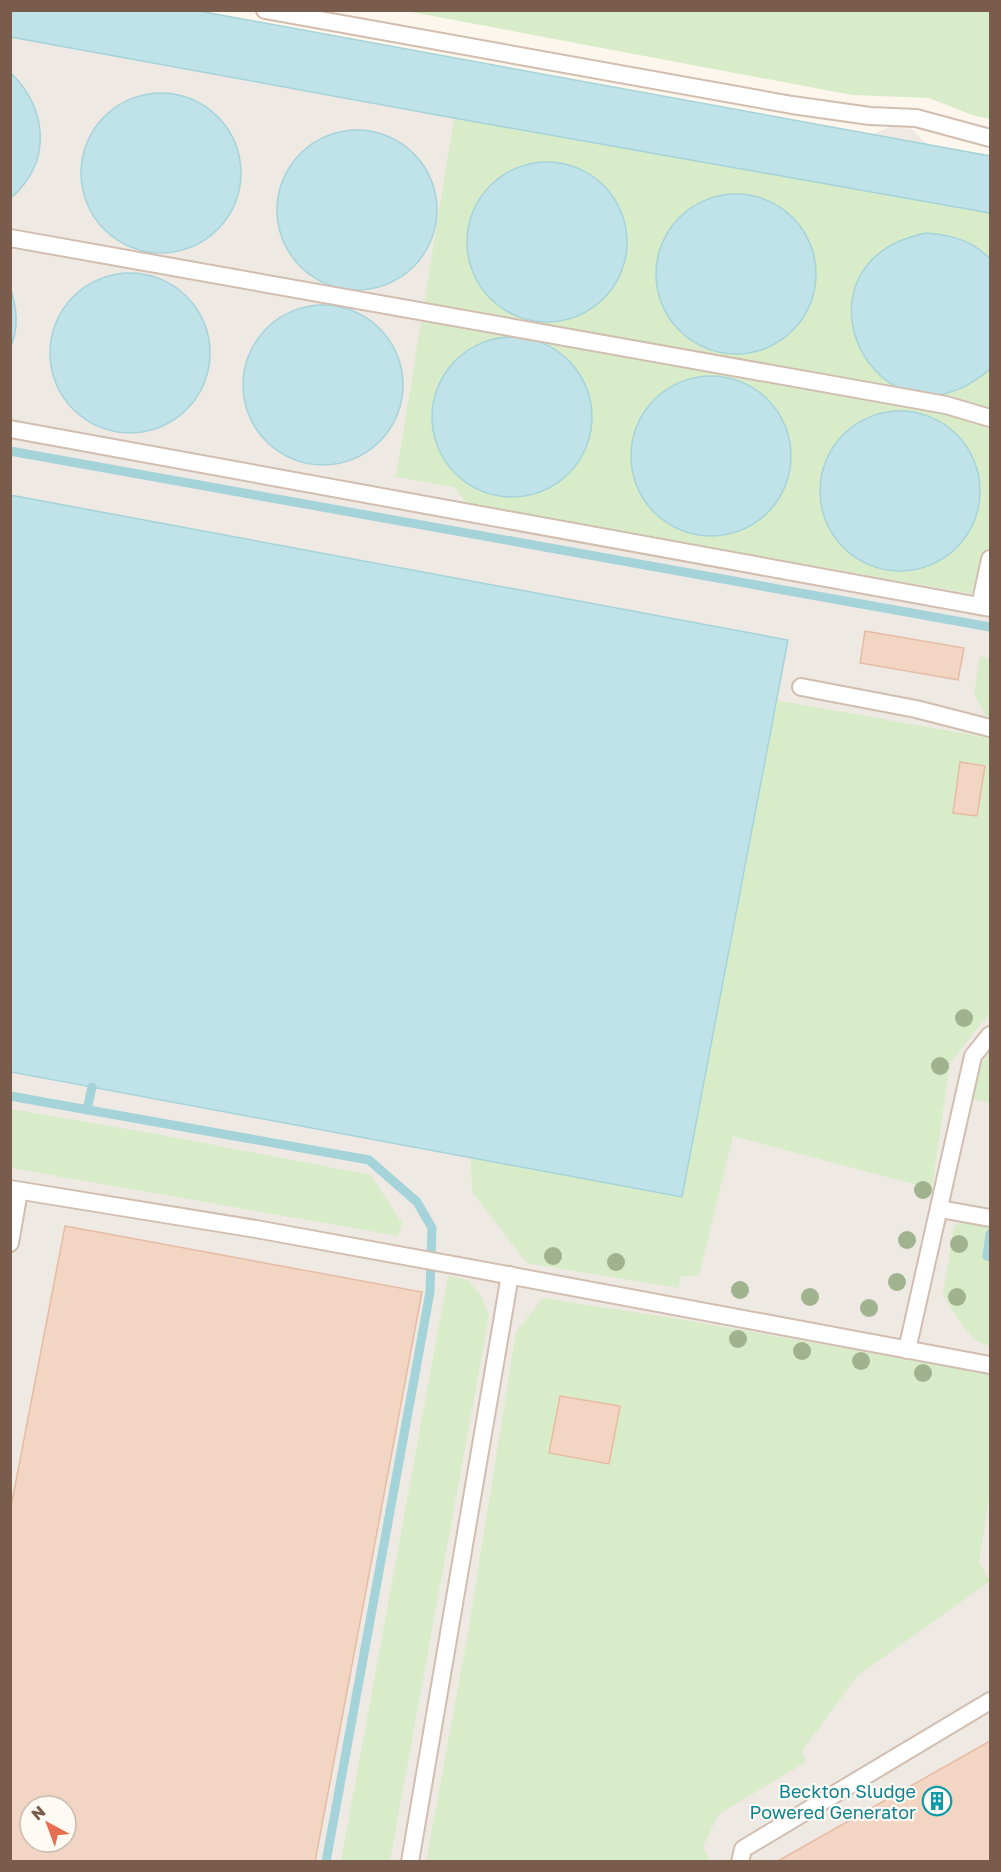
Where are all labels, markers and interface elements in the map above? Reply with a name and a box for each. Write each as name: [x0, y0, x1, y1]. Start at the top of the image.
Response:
place label: Beckton Sludge Powered Generator: [750, 1780, 916, 1823]
building icon: Beckton Sludge Powered Generator: [921, 1785, 953, 1817]
north arrow: [18, 1794, 78, 1854]
text: N: [27, 1801, 49, 1824]

